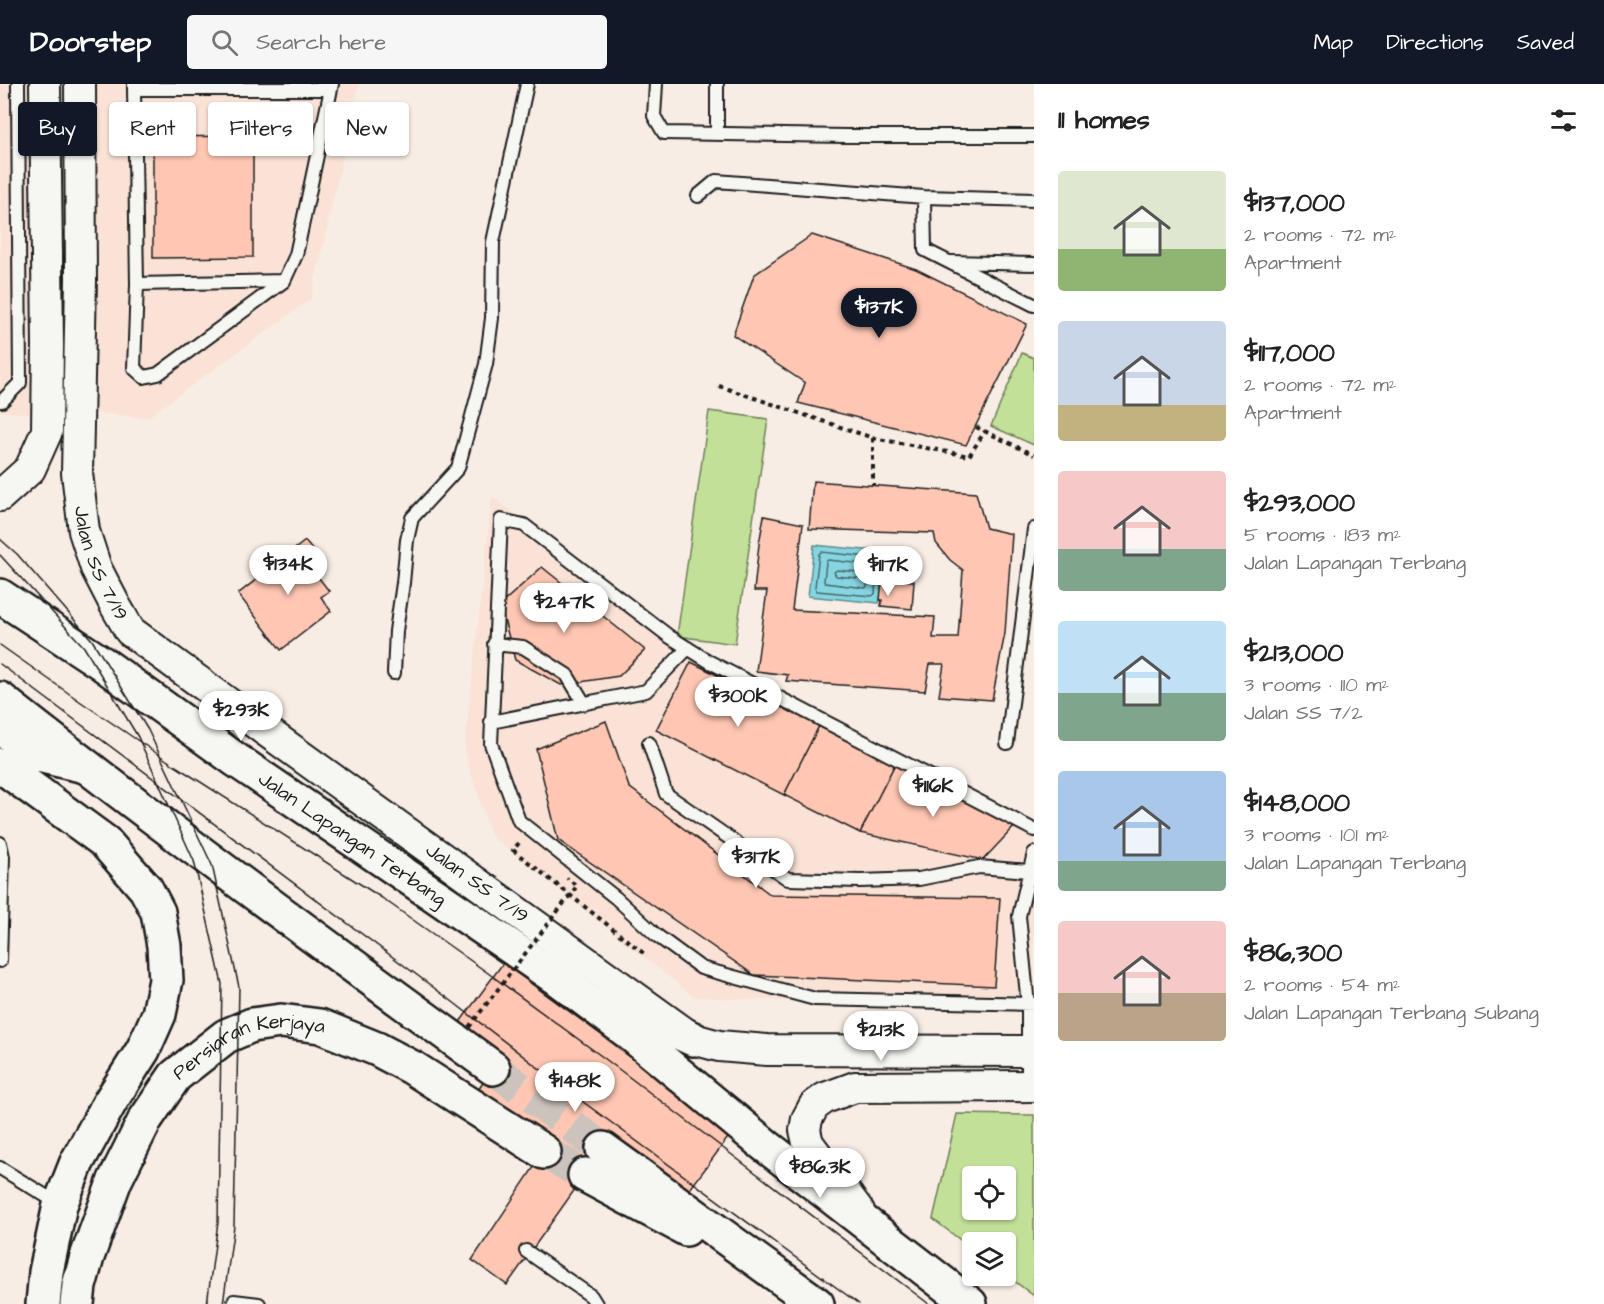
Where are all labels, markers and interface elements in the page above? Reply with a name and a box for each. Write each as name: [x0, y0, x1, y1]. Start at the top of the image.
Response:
search box: [187, 15, 607, 69]
text: Doorstep: [30, 23, 151, 62]
icon: search: [208, 26, 241, 59]
text: Search here: [256, 27, 386, 58]
text: Map: [1313, 28, 1353, 57]
text: Directions: [1386, 28, 1484, 57]
text: Saved: [1517, 28, 1574, 57]
chip: Buy: [18, 102, 97, 156]
chip: Rent: [109, 102, 196, 156]
chip: Filters: [208, 102, 313, 156]
chip: New: [325, 102, 409, 156]
text: 11 homes: [1058, 102, 1150, 138]
icon: filters: [1547, 104, 1580, 137]
text: $137,000: [1244, 185, 1345, 221]
icon: home: [1106, 195, 1178, 267]
text: 2 rooms · 72 m²: [1244, 221, 1396, 249]
text: Apartment: [1244, 249, 1342, 277]
pin: $137K: [837, 288, 921, 339]
text: $137K: [855, 293, 903, 321]
text: $117,000: [1244, 335, 1335, 371]
icon: home: [1106, 345, 1178, 417]
text: 2 rooms · 72 m²: [1244, 371, 1396, 399]
text: Apartment: [1244, 399, 1342, 427]
text: $293,000: [1244, 485, 1355, 521]
icon: home: [1106, 495, 1178, 567]
street label: Jalan SS 7/19: [67, 504, 135, 626]
text: 5 rooms · 183 m²: [1244, 521, 1401, 549]
pin: $134K: [246, 545, 330, 596]
pin: $117K: [846, 546, 930, 597]
text: Jalan Lapangan Terbang: [1244, 549, 1466, 577]
text: $134K: [263, 550, 313, 578]
text: $117K: [868, 551, 908, 579]
pin: $247K: [522, 583, 606, 634]
text: $247K: [534, 588, 594, 616]
text: $213,000: [1244, 635, 1344, 671]
icon: home: [1106, 645, 1178, 717]
text: 3 rooms · 110 m²: [1244, 671, 1389, 699]
pin: $300K: [696, 677, 780, 728]
text: $300K: [709, 682, 767, 710]
pin: $293K: [199, 691, 283, 742]
text: $293K: [213, 696, 269, 724]
text: Jalan SS 7/2: [1244, 699, 1363, 727]
street label: Jalan Lapangan Terbang: [253, 765, 452, 914]
pin: $116K: [891, 767, 975, 818]
text: $116K: [913, 772, 953, 800]
text: $148,000: [1244, 785, 1350, 821]
icon: home: [1106, 795, 1178, 867]
text: 3 rooms · 101 m²: [1244, 821, 1389, 849]
street label: Jalan SS 7/19: [420, 836, 534, 930]
pin: $317K: [714, 838, 798, 889]
text: $317K: [732, 843, 780, 871]
text: Jalan Lapangan Terbang: [1244, 849, 1466, 877]
text: $86,300: [1244, 935, 1342, 971]
icon: home: [1106, 945, 1178, 1017]
text: 2 rooms · 54 m²: [1244, 971, 1400, 999]
text: Jalan Lapangan Terbang Subang: [1244, 999, 1539, 1027]
street label: Persiaran Kerjaya: [167, 1007, 327, 1087]
pin: $213K: [839, 1011, 923, 1062]
text: $213K: [857, 1016, 905, 1044]
pin: $148K: [533, 1062, 617, 1113]
text: $148K: [549, 1067, 601, 1095]
pin: $86.3K: [771, 1148, 869, 1199]
text: $86.3K: [789, 1153, 851, 1181]
map controls: [962, 1166, 1016, 1286]
button: locate: [962, 1166, 1016, 1220]
button: layers: [962, 1232, 1016, 1286]

